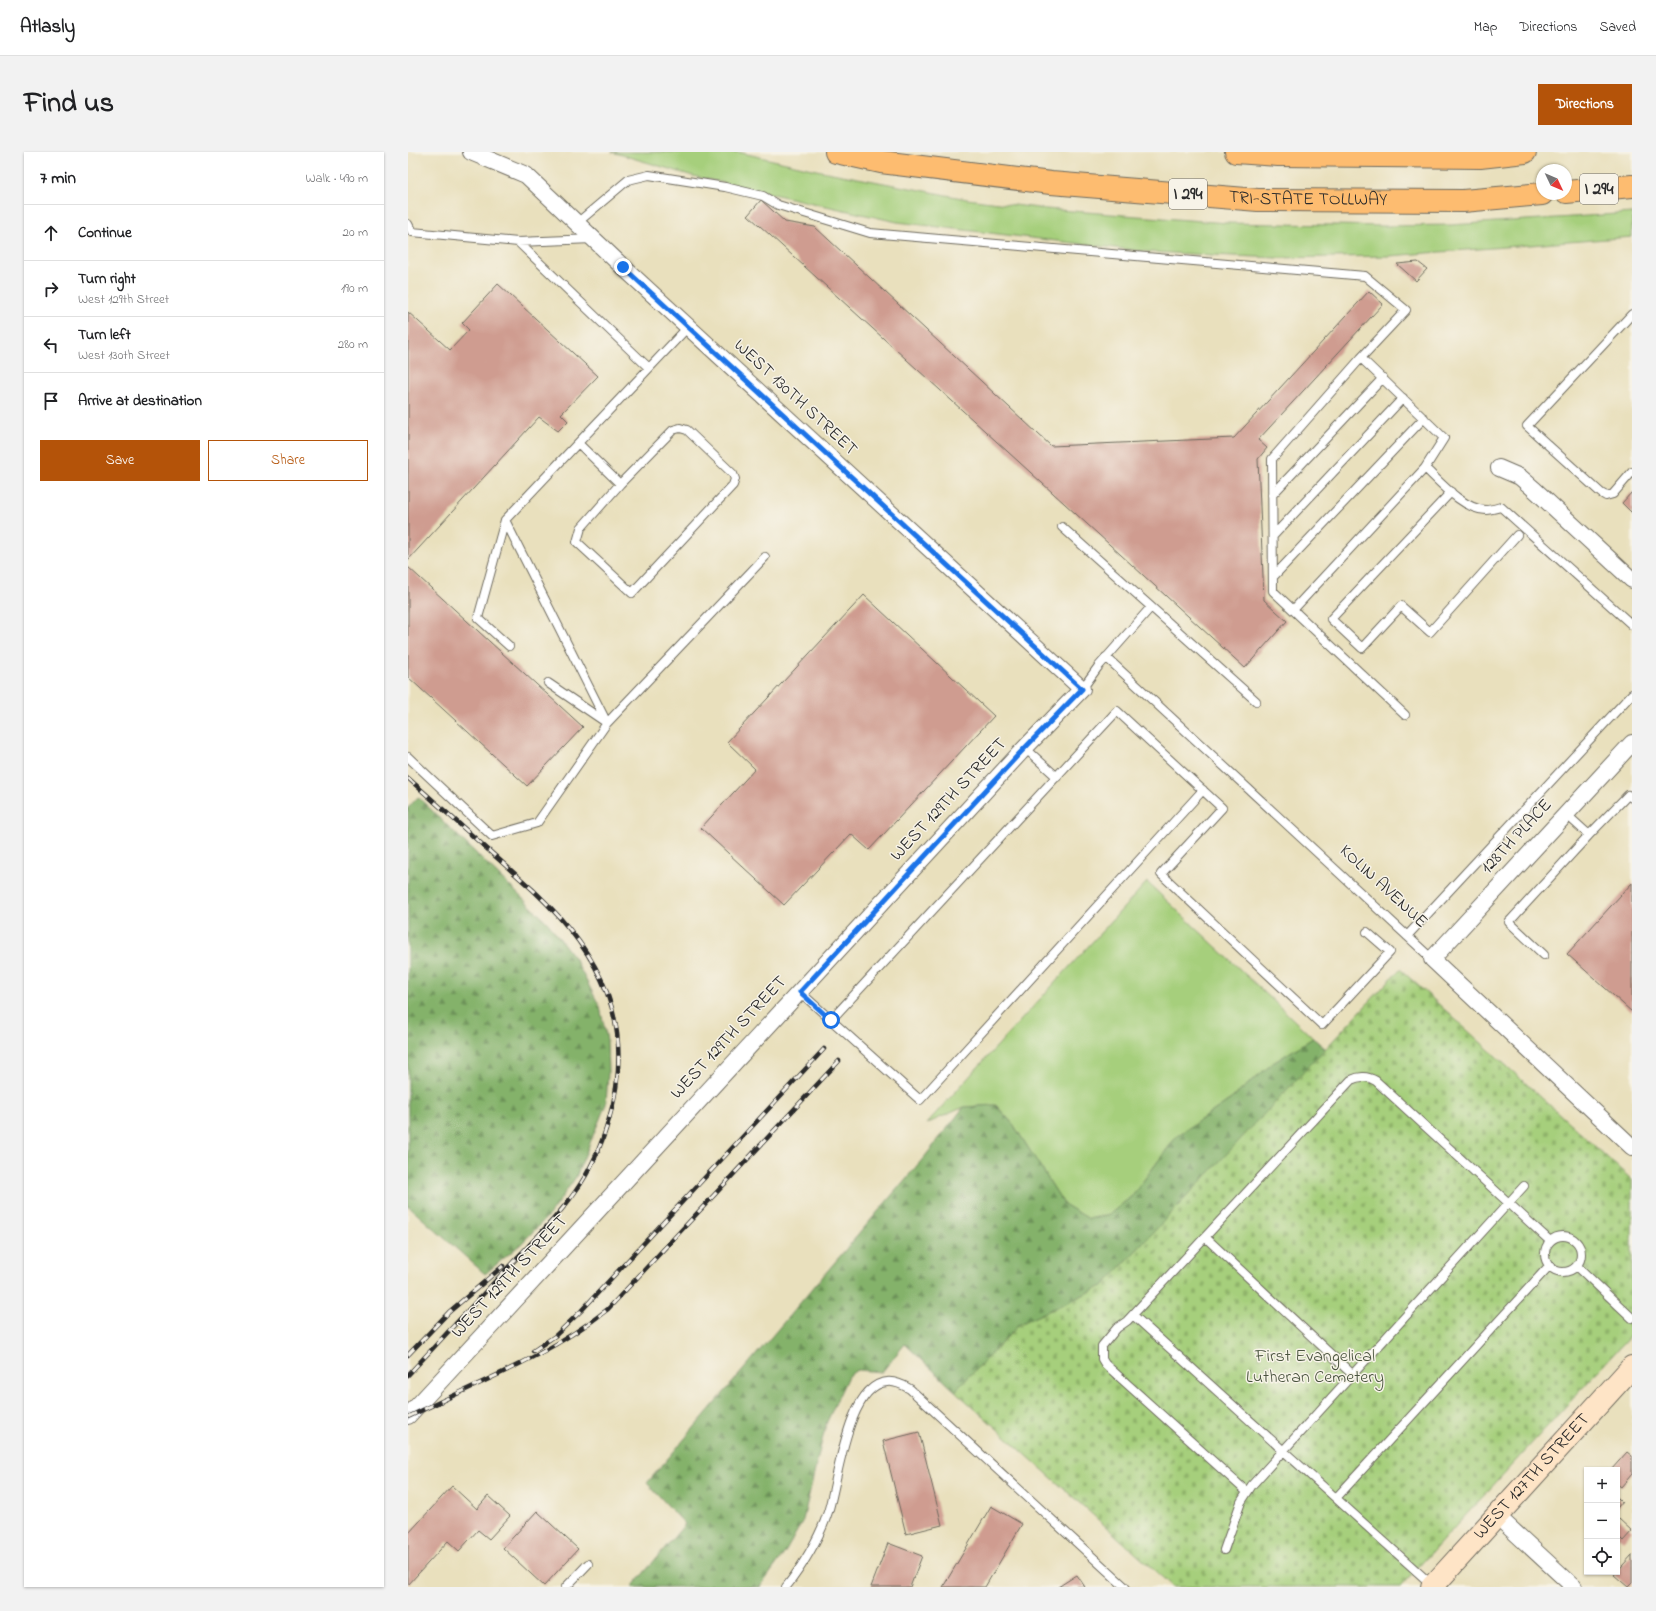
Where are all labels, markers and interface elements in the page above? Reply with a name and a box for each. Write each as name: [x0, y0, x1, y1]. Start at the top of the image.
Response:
text: Atlasly: [20, 14, 75, 41]
text: Map: [1474, 17, 1497, 38]
text: Directions: [1519, 17, 1577, 38]
text: Saved: [1599, 17, 1636, 38]
text: Find us: [24, 84, 114, 125]
button: Directions: [1538, 84, 1632, 125]
north arrow: [1536, 164, 1572, 200]
text: 7 min: [40, 166, 76, 191]
text: Walk · 490 m: [306, 169, 368, 188]
road number: I 294: [1580, 174, 1618, 204]
road number: I 294: [1169, 179, 1207, 209]
street label: TRI-STATE TOLLWAY: [1228, 185, 1388, 214]
icon: ahead: [40, 222, 62, 244]
text: Continue: [78, 222, 132, 244]
text: 20 m: [343, 223, 368, 242]
route end: [614, 258, 632, 276]
text: Turn right: [78, 268, 136, 290]
icon: right: [40, 278, 62, 300]
text: 190 m: [341, 279, 368, 298]
text: West 129th Street: [78, 290, 169, 309]
text: Turn left: [78, 324, 131, 346]
street label: WEST 130TH STREET: [727, 333, 863, 463]
icon: left: [40, 334, 62, 356]
text: 280 m: [338, 335, 368, 354]
text: West 130th Street: [78, 346, 170, 365]
icon: arrive: [40, 390, 62, 412]
text: Arrive at destination: [78, 390, 202, 412]
button: Save: [40, 440, 200, 481]
button: Share: [208, 440, 368, 481]
street label: WEST 129TH STREET: [885, 732, 1013, 868]
street label: 128TH PLACE: [1475, 793, 1559, 880]
street label: KOLIN AVENUE: [1333, 839, 1433, 935]
street label: WEST 129TH STREET: [665, 970, 793, 1106]
route start: [822, 1011, 840, 1029]
street label: WEST 129TH STREET: [446, 1209, 574, 1345]
park label: First Evangelical Lutheran Cemetery: [1246, 1344, 1384, 1391]
street label: WEST 127TH STREET: [1468, 1408, 1597, 1546]
map controls: [1584, 1467, 1620, 1575]
button: +: [1584, 1467, 1620, 1503]
button: −: [1584, 1503, 1620, 1539]
button: locate: [1584, 1539, 1620, 1575]

